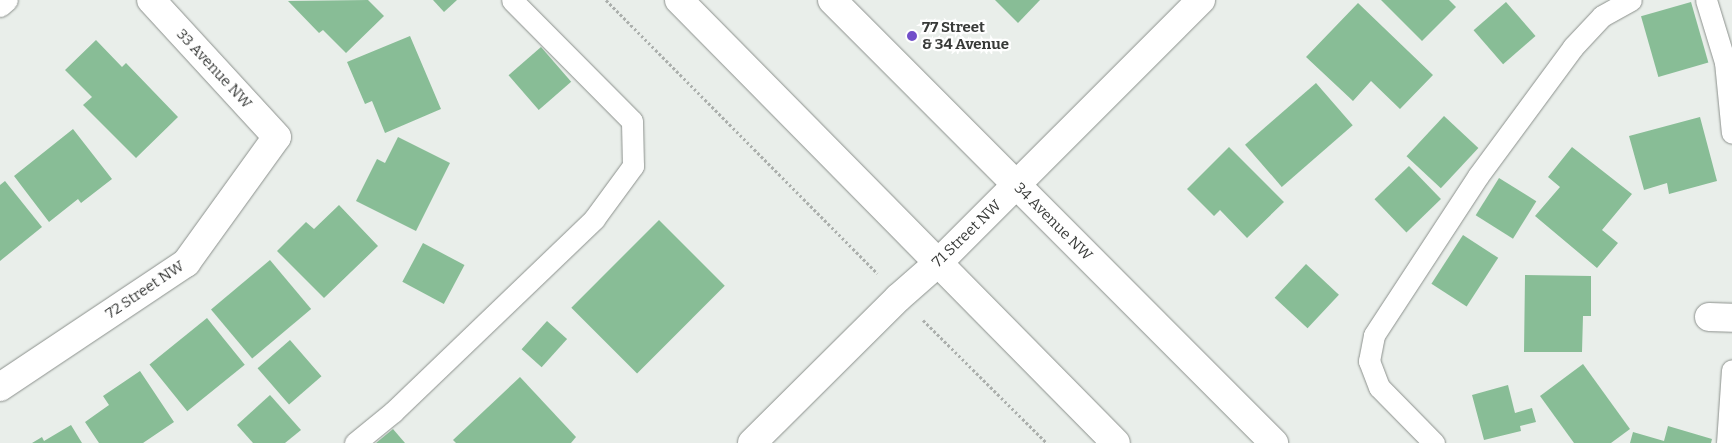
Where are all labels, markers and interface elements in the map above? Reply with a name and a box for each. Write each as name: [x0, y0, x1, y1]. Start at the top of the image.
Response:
place label: 77 Street & 34 Avenue: [922, 18, 1009, 53]
street label: 33 Avenue NW: [172, 25, 256, 113]
marker: 77 Street & 34 Avenue: [906, 30, 918, 42]
street label: 34 Avenue NW: [1010, 179, 1096, 265]
street label: 71 Street NW: [929, 197, 1005, 271]
street label: 72 Street NW: [102, 257, 188, 323]

